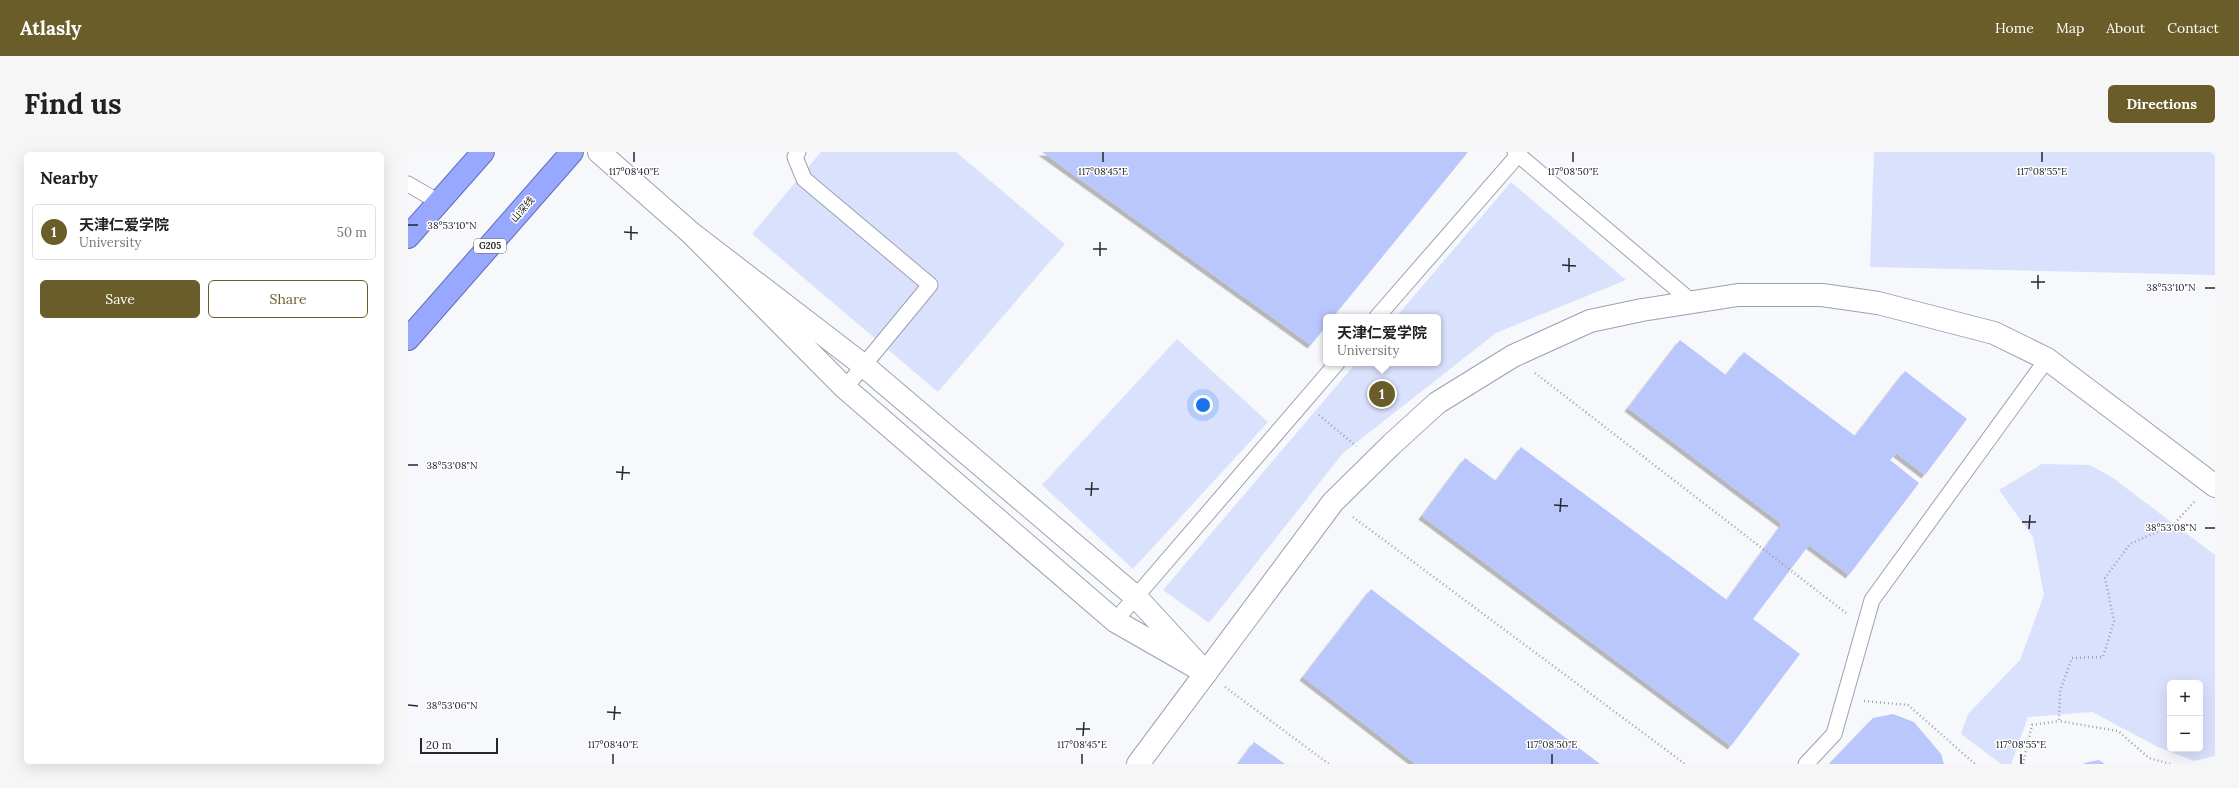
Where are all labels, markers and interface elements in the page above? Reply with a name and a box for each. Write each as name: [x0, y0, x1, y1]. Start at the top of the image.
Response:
text: Atlasly: [20, 16, 81, 40]
text: Home: [1995, 19, 2034, 37]
text: Map: [2056, 19, 2084, 37]
text: About: [2106, 19, 2145, 37]
text: Contact: [2167, 19, 2219, 37]
button: Directions: [2108, 85, 2215, 123]
text: Find us: [24, 86, 122, 122]
text: 117°08'40"E: [609, 165, 659, 178]
text: 117°08'45"E: [1078, 165, 1128, 178]
text: 117°08'50"E: [1547, 165, 1599, 178]
text: 117°08'55"E: [2017, 165, 2067, 178]
text: Nearby: [40, 167, 98, 189]
street label: 山深线: [508, 194, 537, 225]
text: 天津仁爱学院: [79, 215, 169, 234]
text: 38°53'10"N: [427, 219, 477, 232]
text: 1: [51, 224, 57, 241]
text: 50 m: [337, 224, 367, 241]
text: University: [79, 234, 141, 251]
road number: G205: [474, 239, 506, 253]
button: Save: [40, 280, 200, 318]
button: Share: [208, 280, 368, 318]
text: 38°53'10"N: [2146, 281, 2196, 294]
popup: [1323, 314, 1441, 366]
text: 天津仁爱学院: [1337, 323, 1427, 342]
text: University: [1337, 342, 1399, 359]
pin: 1: [1369, 379, 1395, 409]
your location: [1193, 395, 1213, 415]
text: 38°53'08"N: [426, 459, 478, 472]
text: 38°53'08"N: [2145, 521, 2197, 534]
map controls: [2167, 680, 2203, 752]
button: +: [2167, 680, 2203, 716]
text: 38°53'06"N: [426, 699, 478, 712]
button: −: [2167, 716, 2203, 752]
scale bar: [420, 736, 498, 755]
text: 20 m: [426, 738, 451, 752]
text: 117°08'40"E: [588, 738, 638, 751]
text: 117°08'45"E: [1057, 738, 1107, 751]
text: 117°08'50"E: [1526, 738, 1578, 751]
text: 117°08'55"E: [1996, 738, 2046, 751]

